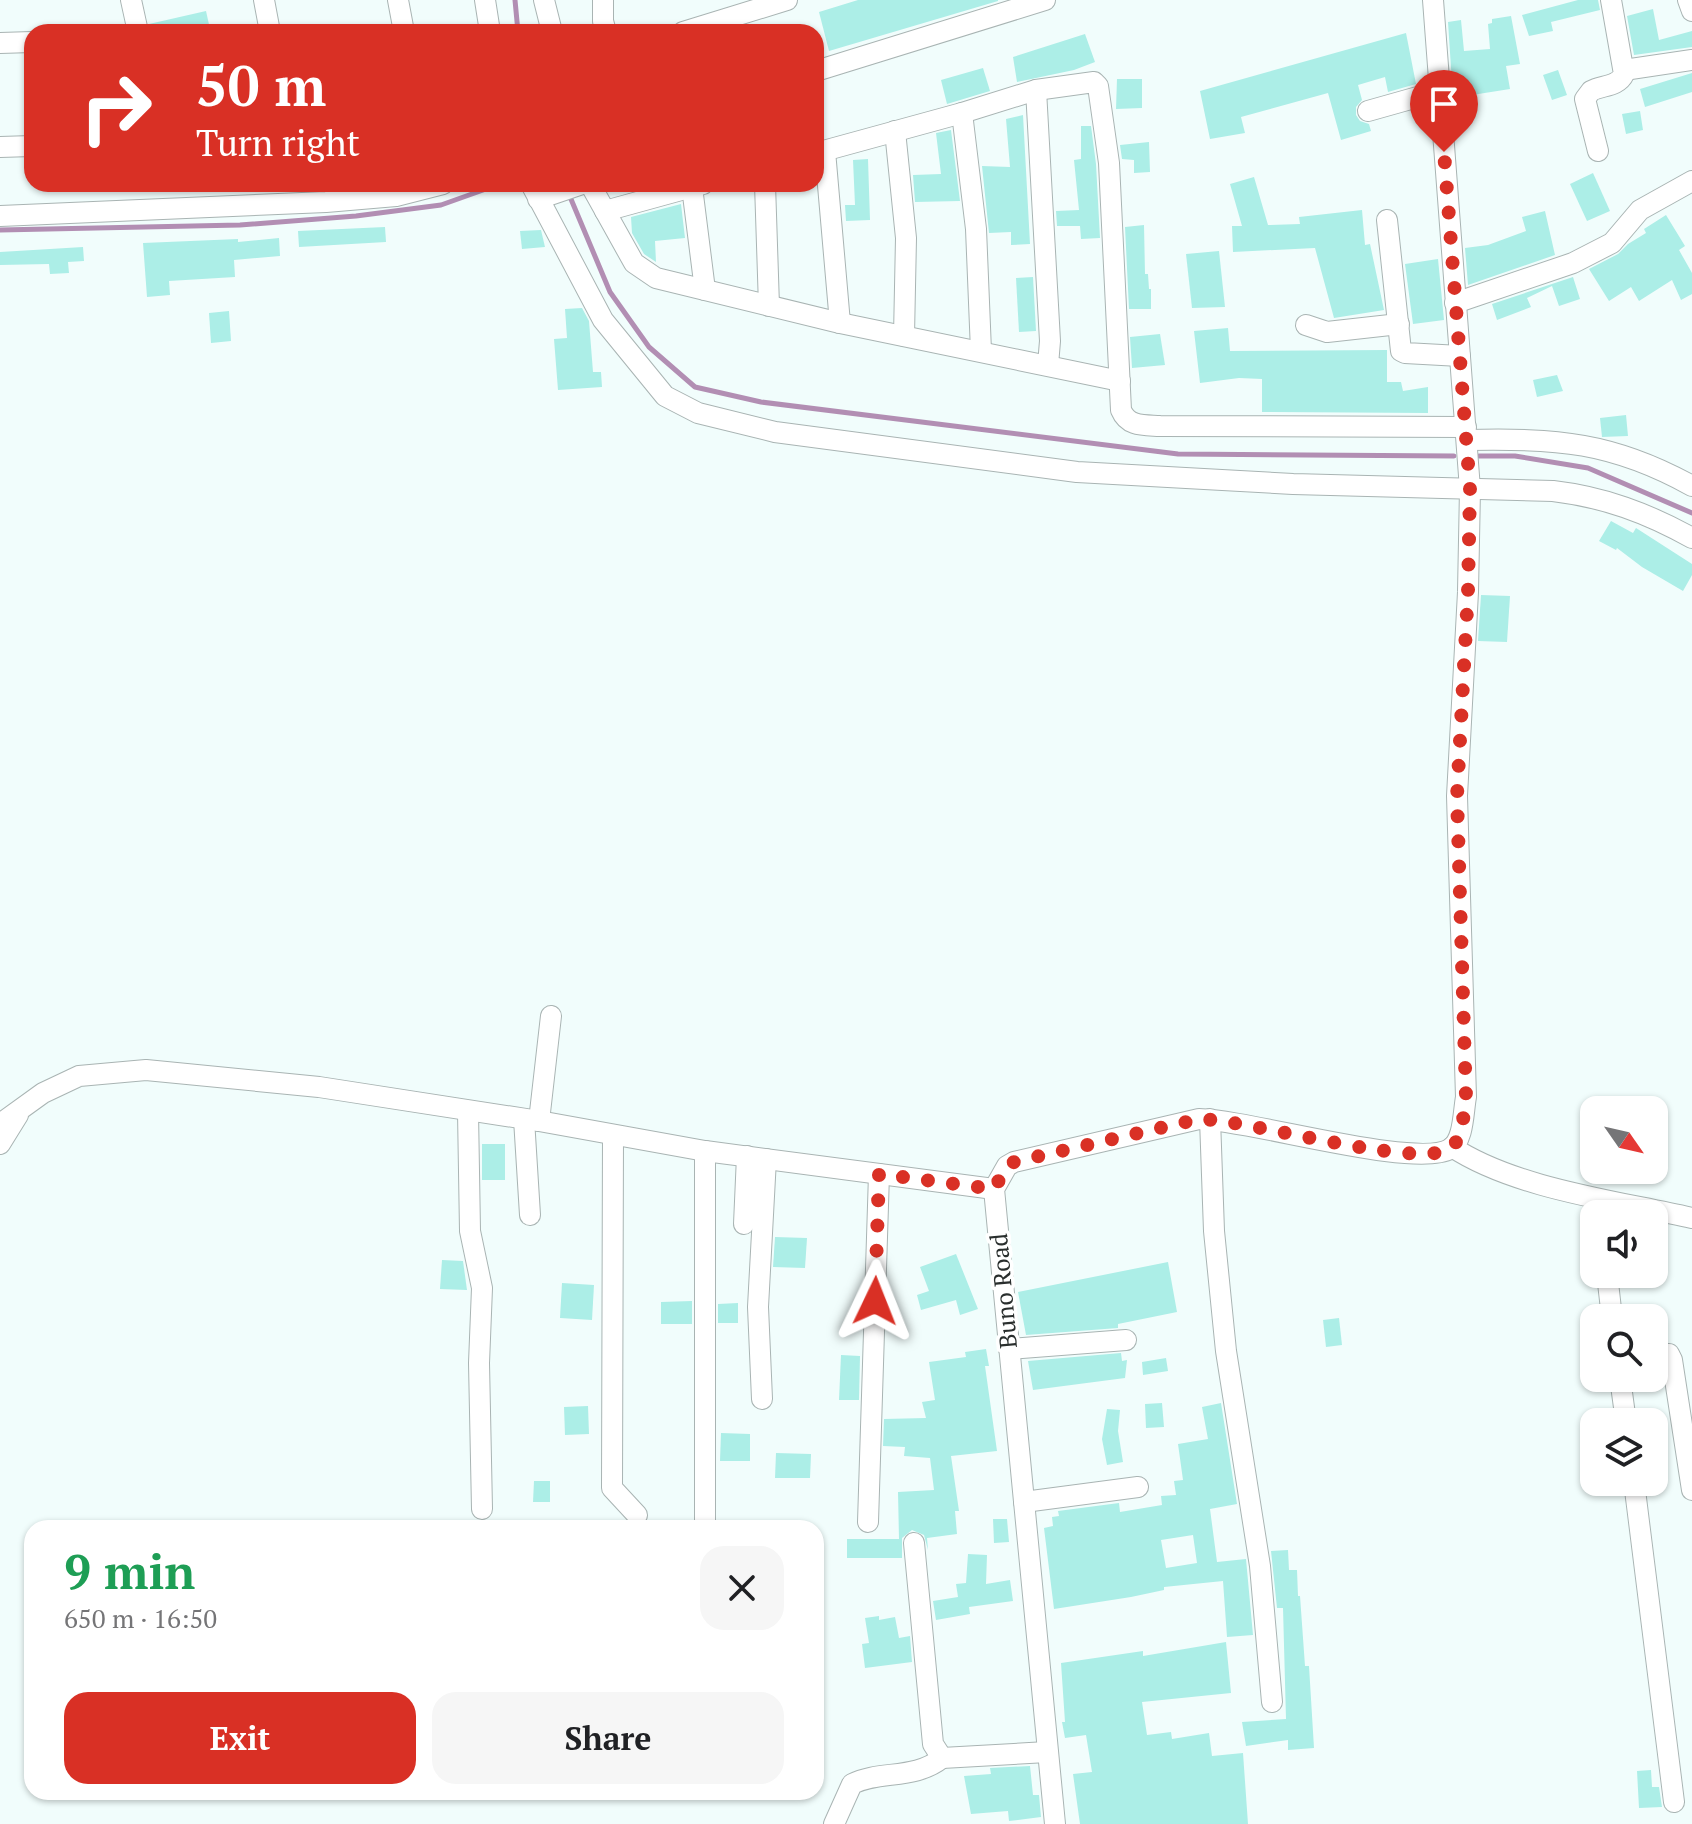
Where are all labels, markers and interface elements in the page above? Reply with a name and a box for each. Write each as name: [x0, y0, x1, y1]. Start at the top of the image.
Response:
text: 50 m: [196, 48, 326, 122]
icon: right: [64, 56, 168, 160]
pin: [1410, 70, 1478, 152]
icon: arrive: [1422, 82, 1466, 126]
text: Turn right: [196, 119, 360, 166]
north arrow: [1580, 1096, 1668, 1184]
map controls: [1580, 1096, 1668, 1496]
button: sound: [1580, 1200, 1668, 1288]
street label: Buno Road: [982, 1232, 1024, 1350]
position arrow: [833, 1259, 917, 1343]
button: search: [1580, 1304, 1668, 1392]
button: layers: [1580, 1408, 1668, 1496]
text: 9 min: [64, 1539, 195, 1603]
button: close: [700, 1546, 784, 1630]
text: 650 m · 16:50: [64, 1601, 217, 1635]
button: Exit: [64, 1692, 416, 1784]
button: Share: [432, 1692, 784, 1784]

